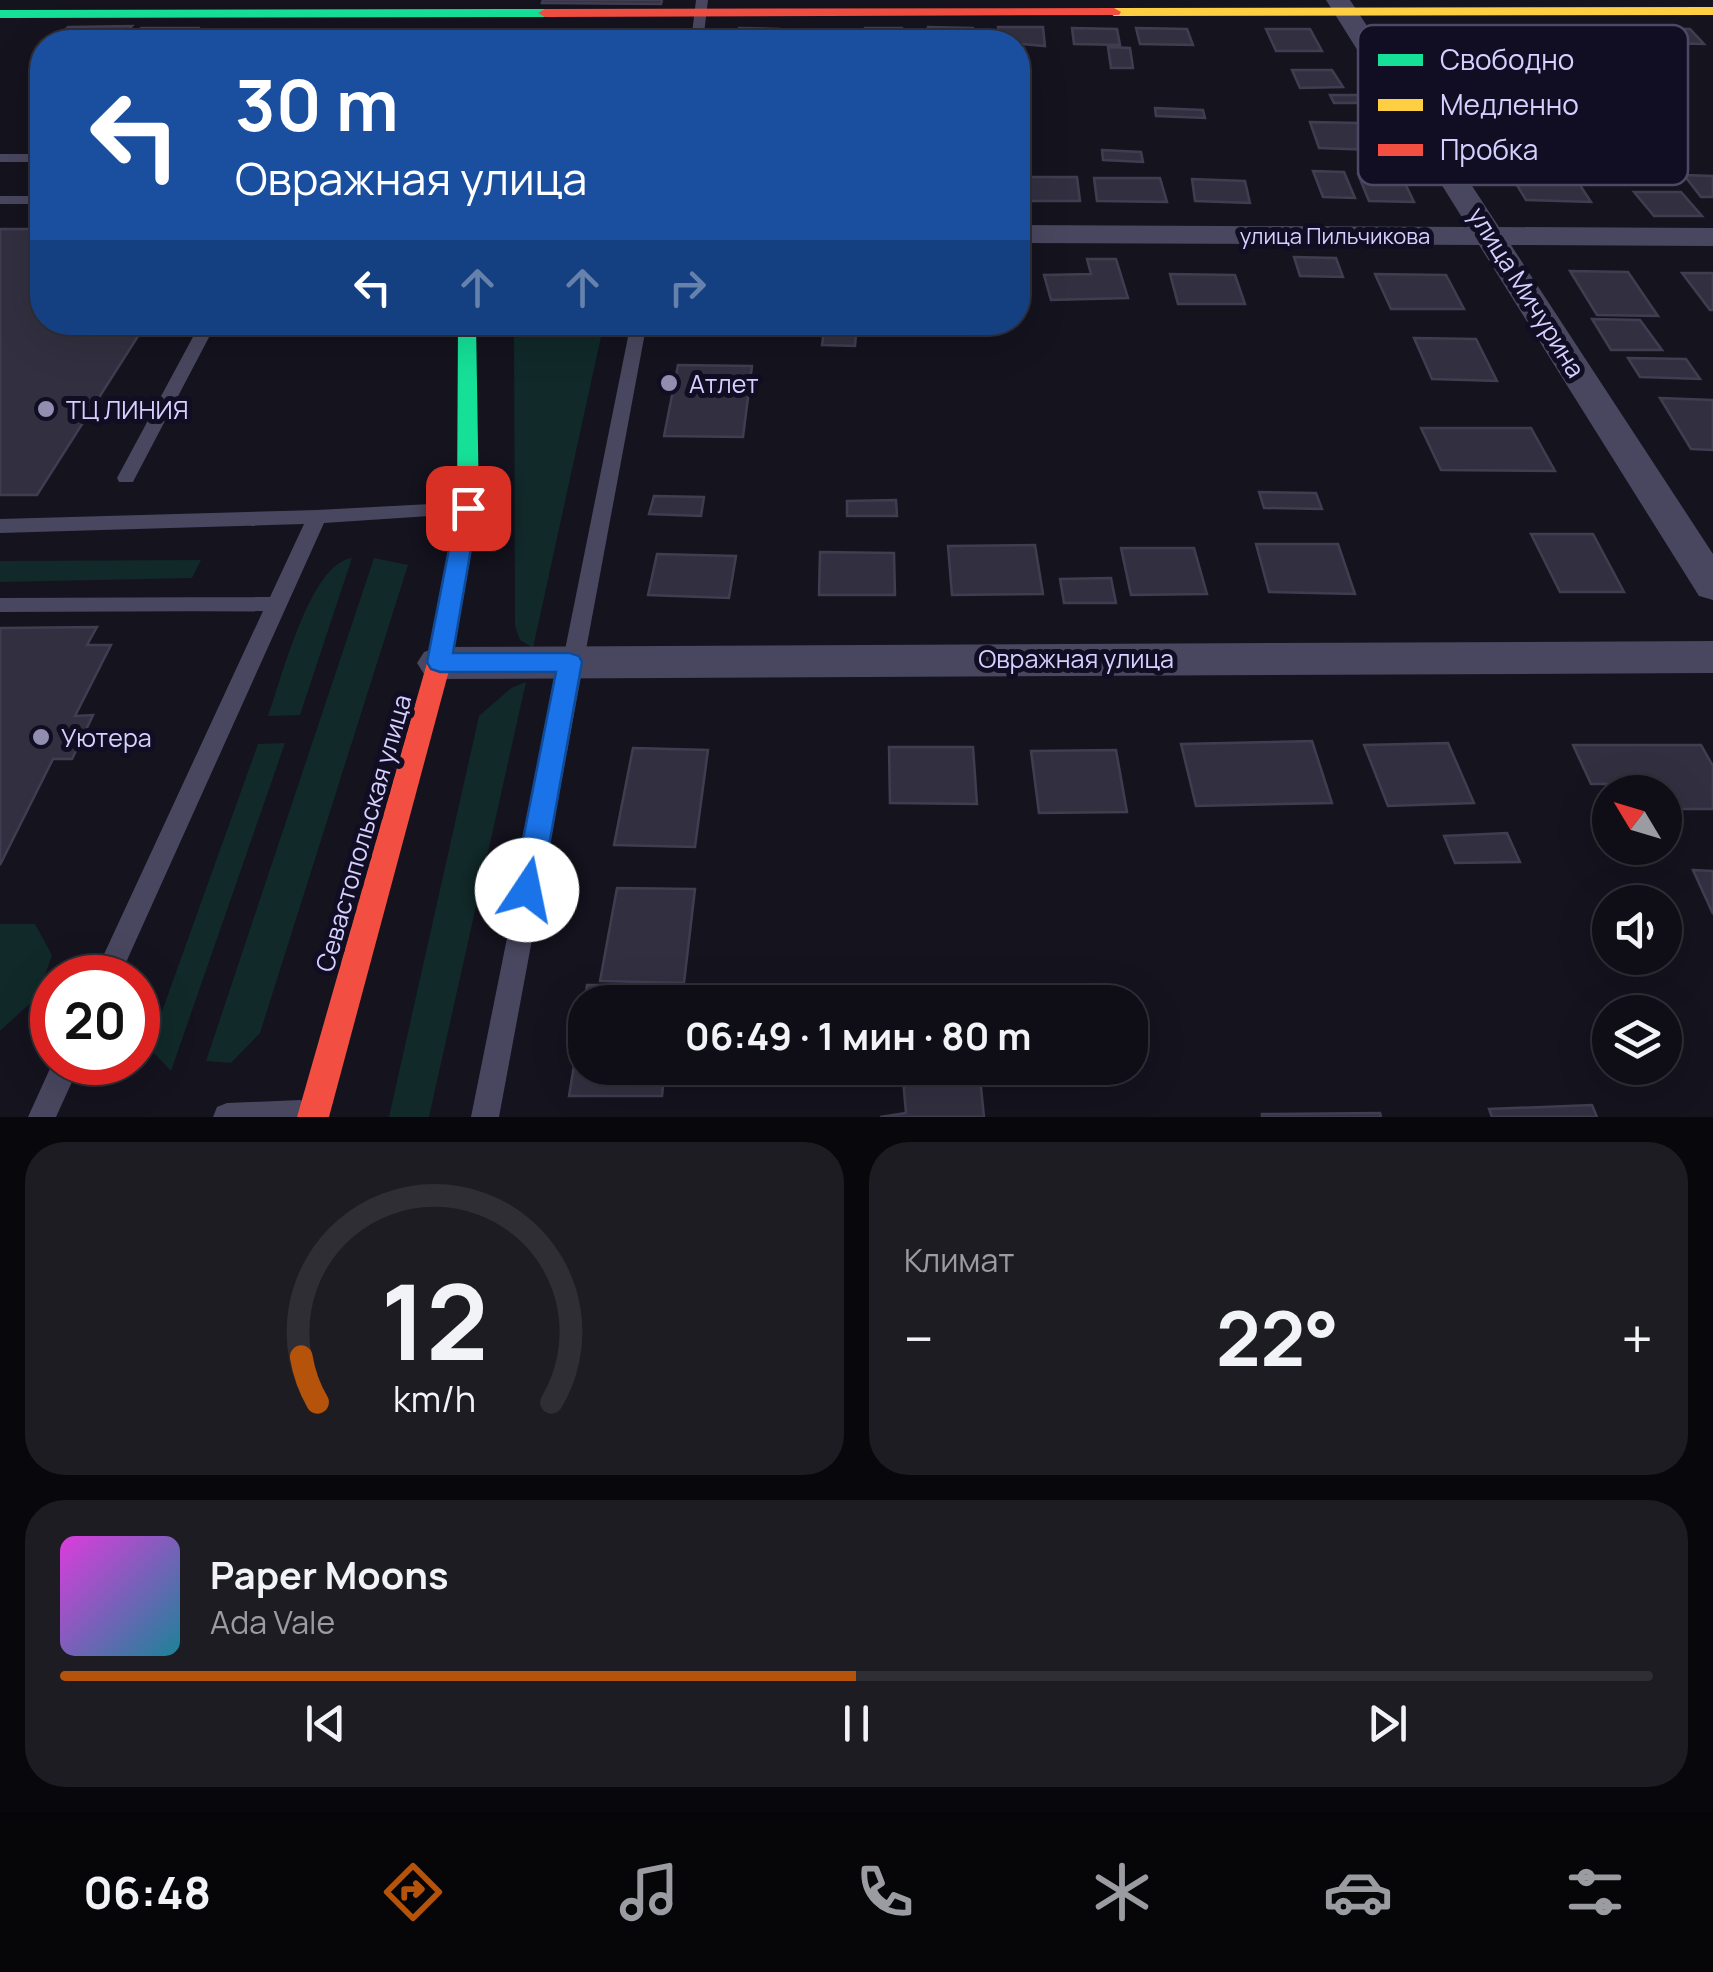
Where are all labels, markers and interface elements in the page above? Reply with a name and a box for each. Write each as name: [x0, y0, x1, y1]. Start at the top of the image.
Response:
legend: [1358, 25, 1688, 185]
text: Свободно: [1440, 40, 1574, 78]
text: 30 m: [235, 56, 399, 152]
icon: left: [70, 70, 200, 200]
text: Медленно: [1440, 85, 1579, 123]
text: Пробка: [1440, 130, 1538, 168]
text: Овражная улица: [235, 147, 587, 209]
street label: улица Мичурина: [1460, 200, 1594, 384]
street label: улица Пильчикова: [1240, 221, 1430, 251]
icon: left: [345, 260, 400, 315]
icon: ahead: [450, 260, 505, 315]
icon: ahead: [555, 260, 610, 315]
icon: right: [660, 260, 715, 315]
place label: Атлет: [689, 366, 759, 401]
marker: Атлет: [658, 372, 680, 394]
place label: ТЦ ЛИНИЯ: [66, 392, 188, 427]
marker: ТЦ ЛИНИЯ: [35, 398, 57, 420]
pin: [426, 466, 511, 551]
icon: arrive: [441, 481, 496, 536]
street label: Овражная улица: [978, 641, 1174, 676]
street label: Севастопольская улица: [307, 690, 419, 976]
place label: Уютера: [61, 720, 152, 755]
marker: Уютера: [30, 726, 52, 748]
north arrow: [1592, 775, 1682, 865]
map controls: [1592, 775, 1682, 1085]
position arrow: [475, 838, 579, 942]
button: sound: [1592, 885, 1682, 975]
speed limit sign: 20: [30, 955, 160, 1085]
button: layers: [1592, 995, 1682, 1085]
text: 06:49 · 1 мин · 80 m: [685, 1009, 1031, 1061]
text: Климат: [904, 1238, 1014, 1282]
text: 12: [381, 1249, 488, 1391]
text: 22°: [1216, 1286, 1339, 1389]
text: −: [904, 1300, 934, 1376]
text: +: [1621, 1300, 1653, 1376]
text: km/h: [393, 1374, 476, 1423]
text: Paper Moons: [210, 1548, 449, 1600]
text: Ada Vale: [210, 1600, 335, 1644]
icon: previous: [298, 1696, 353, 1751]
icon: pause: [829, 1696, 884, 1751]
icon: next: [1360, 1696, 1415, 1751]
icon: directions: [378, 1857, 448, 1927]
icon: music: [614, 1857, 684, 1927]
icon: phone: [850, 1857, 920, 1927]
icon: climate: [1087, 1857, 1157, 1927]
icon: car: [1323, 1857, 1393, 1927]
icon: filters: [1560, 1857, 1630, 1927]
text: 06:48: [83, 1861, 211, 1923]

